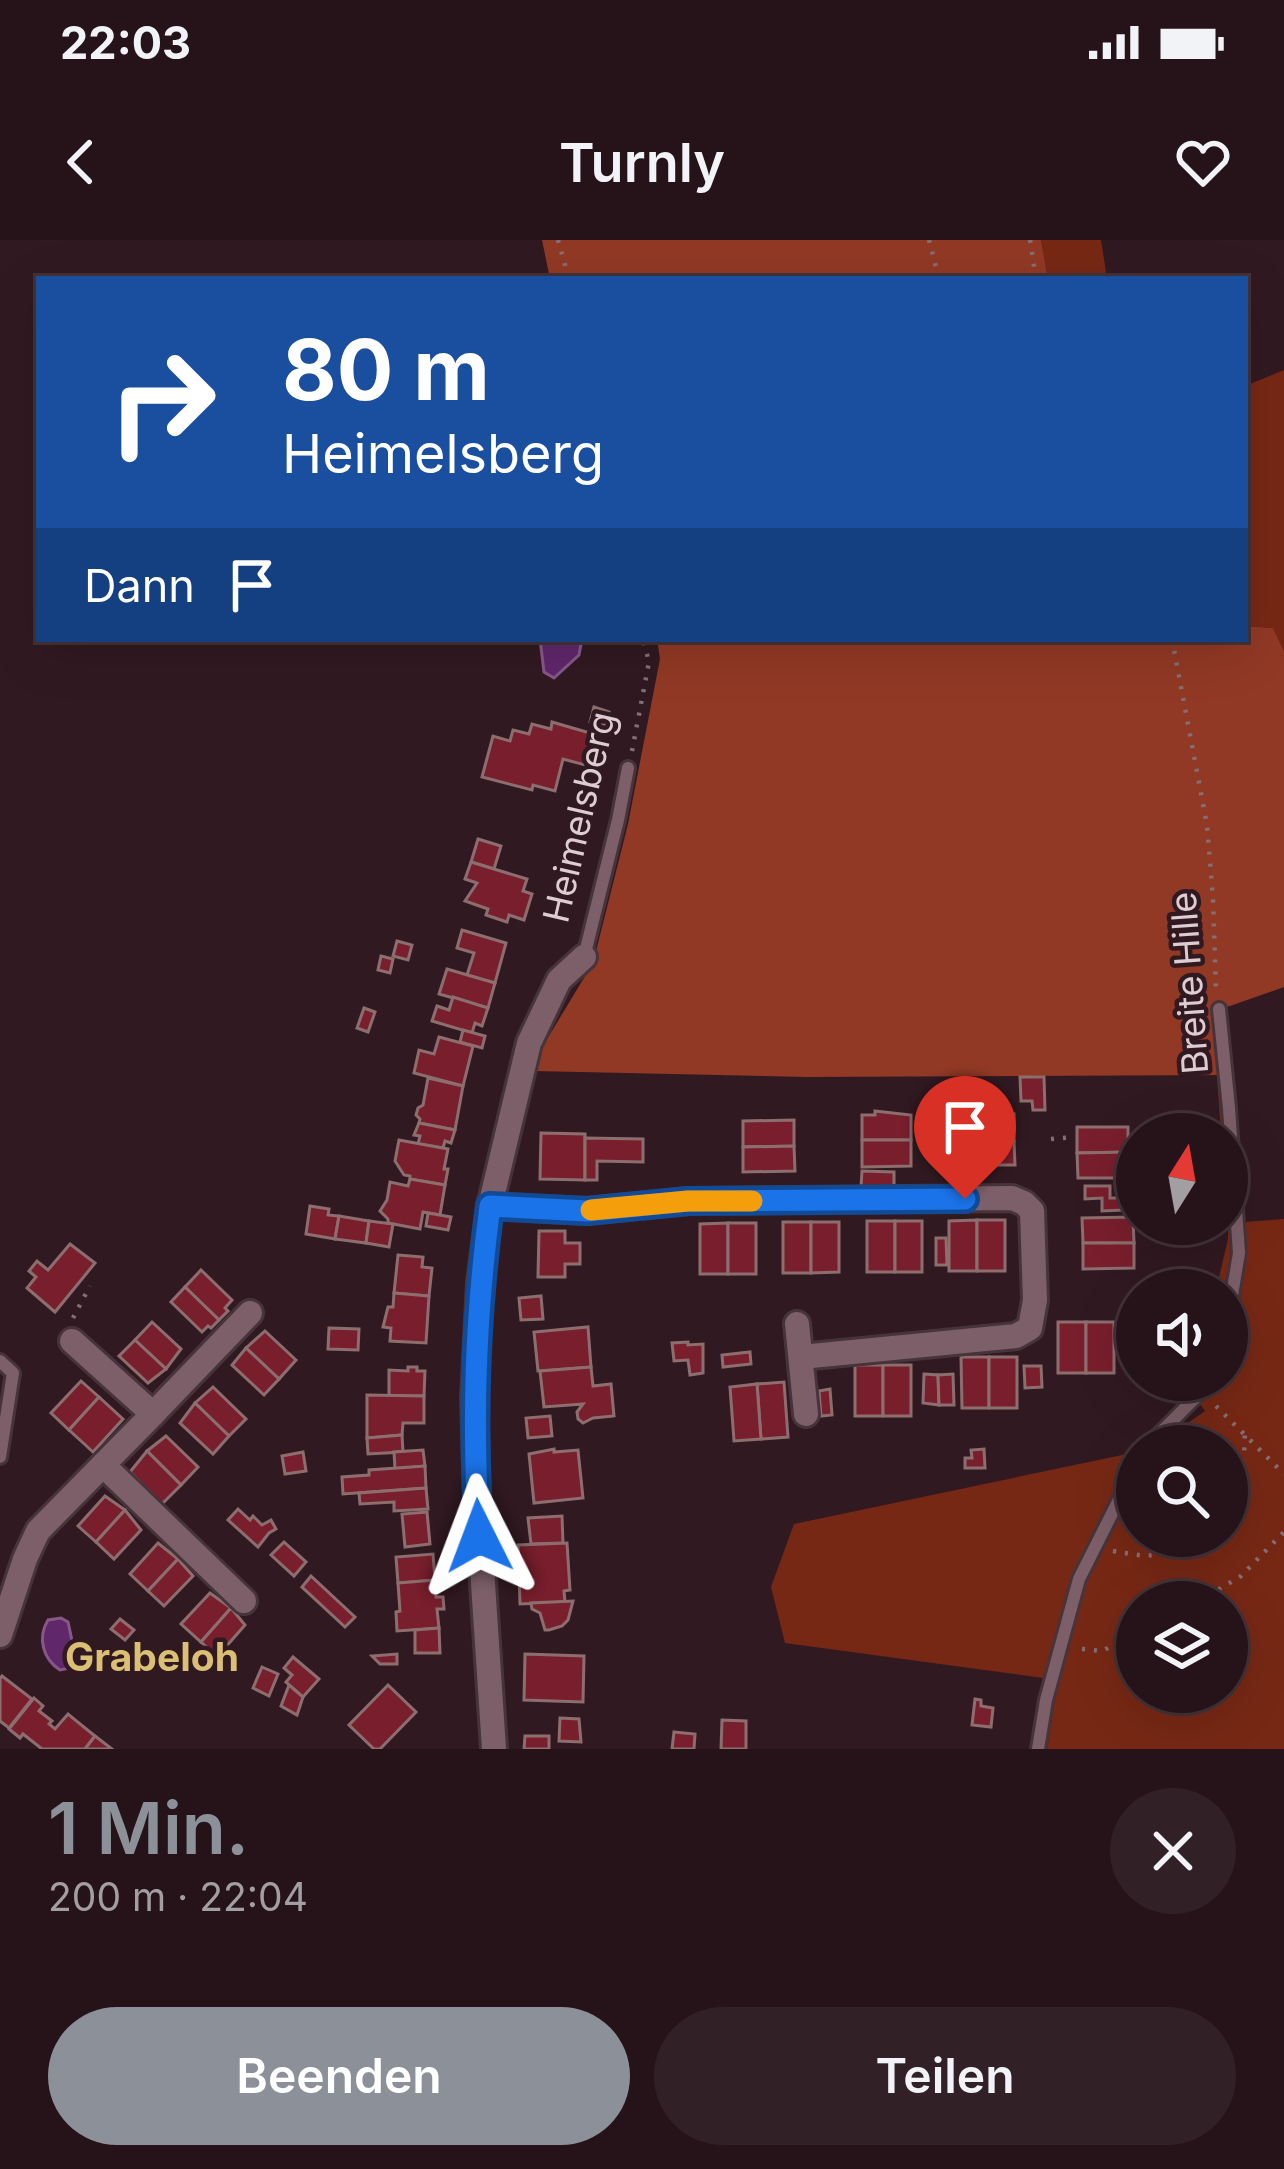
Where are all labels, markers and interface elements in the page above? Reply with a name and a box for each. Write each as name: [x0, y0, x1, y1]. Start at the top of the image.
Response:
text: 22:03: [60, 15, 191, 70]
icon: back: [48, 129, 114, 195]
icon: heart: [1170, 129, 1236, 195]
text: Turnly: [559, 130, 725, 195]
text: 80 m: [282, 319, 490, 420]
icon: right: [84, 324, 240, 480]
text: Heimelsberg: [282, 421, 604, 486]
icon: arrive: [219, 552, 285, 618]
text: Dann: [84, 558, 195, 613]
street label: Heimelsberg: [533, 707, 625, 927]
street label: Breite Hille: [1161, 890, 1217, 1076]
pin: [914, 1076, 1016, 1199]
icon: arrive: [932, 1094, 998, 1160]
north arrow: [1116, 1113, 1248, 1245]
map controls: [1116, 1113, 1248, 1713]
button: sound: [1116, 1269, 1248, 1401]
button: search: [1116, 1425, 1248, 1557]
position arrow: [416, 1473, 542, 1599]
button: layers: [1116, 1581, 1248, 1713]
district label: Grabeloh: [65, 1633, 239, 1680]
text: 1 Min.: [48, 1784, 249, 1871]
button: close: [1110, 1788, 1236, 1914]
text: 200 m · 22:04: [48, 1873, 308, 1920]
button: Beenden: [48, 2007, 630, 2145]
button: Teilen: [654, 2007, 1236, 2145]

